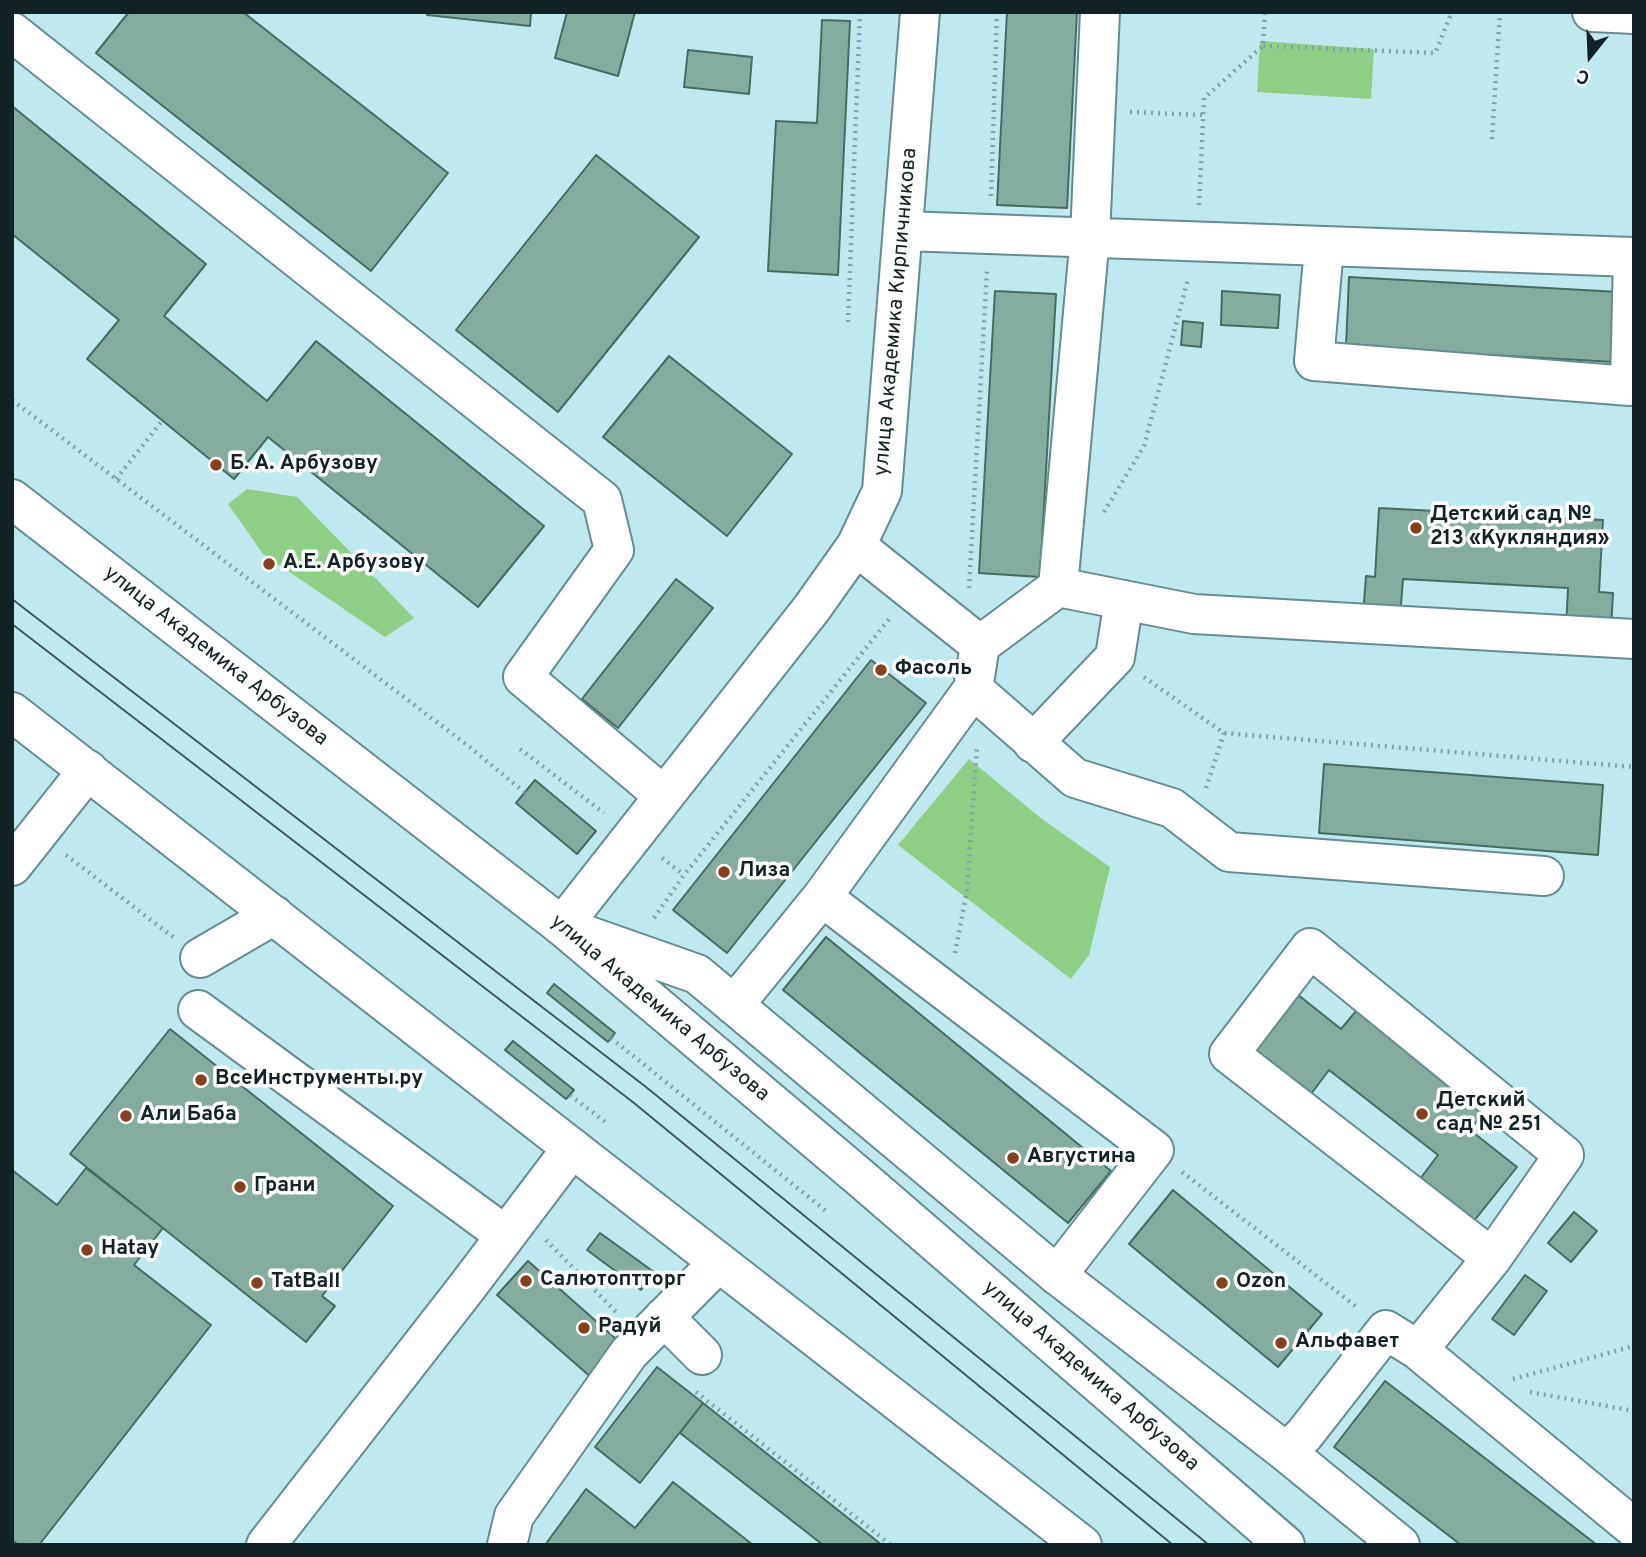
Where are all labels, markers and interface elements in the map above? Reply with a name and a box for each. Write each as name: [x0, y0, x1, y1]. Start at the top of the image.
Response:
north arrow: [1555, 21, 1625, 91]
text: С: [1574, 63, 1593, 89]
street label: улица Академика Кирпичникова: [870, 147, 924, 477]
place label: Б. А. Арбузову: [230, 452, 378, 478]
marker: Б. А. Арбузову: [208, 457, 224, 473]
place label: Детский сад № 213 «Кукляндия»: [1430, 503, 1609, 553]
marker: Детский сад № 213 «Кукляндия»: [1408, 520, 1424, 536]
place label: А.Е. Арбузову: [283, 551, 425, 577]
marker: А.Е. Арбузову: [261, 556, 277, 572]
street label: улица Академика Арбузова: [98, 561, 332, 753]
place label: Фасоль: [895, 657, 972, 683]
marker: Фасоль: [873, 662, 889, 678]
place label: Лиза: [738, 859, 790, 885]
marker: Лиза: [716, 864, 732, 880]
street label: улица Академика Арбузова: [544, 910, 774, 1108]
place label: ВсеИнструменты.ру: [215, 1067, 423, 1093]
marker: ВсеИнструменты.ру: [193, 1072, 209, 1088]
place label: Детский сад № 251: [1436, 1089, 1542, 1139]
place label: Али Баба: [140, 1103, 237, 1129]
marker: Детский сад № 251: [1414, 1106, 1430, 1122]
marker: Али Баба: [118, 1108, 134, 1124]
place label: Августина: [1027, 1145, 1136, 1171]
marker: Августина: [1005, 1150, 1021, 1166]
place label: Грани: [254, 1174, 315, 1200]
marker: Грани: [232, 1179, 248, 1195]
place label: Hatay: [101, 1237, 159, 1263]
marker: Hatay: [79, 1242, 95, 1258]
place label: Салютоптторг: [540, 1268, 686, 1294]
place label: TatBall: [271, 1270, 340, 1296]
place label: Ozon: [1236, 1270, 1286, 1296]
marker: Салютоптторг: [518, 1273, 534, 1289]
marker: TatBall: [249, 1275, 265, 1291]
marker: Ozon: [1214, 1275, 1230, 1291]
street label: улица Академика Арбузова: [977, 1276, 1203, 1478]
place label: Радуй: [598, 1315, 662, 1341]
marker: Радуй: [576, 1320, 592, 1336]
place label: Альфавет: [1295, 1330, 1399, 1356]
marker: Альфавет: [1273, 1335, 1289, 1351]

